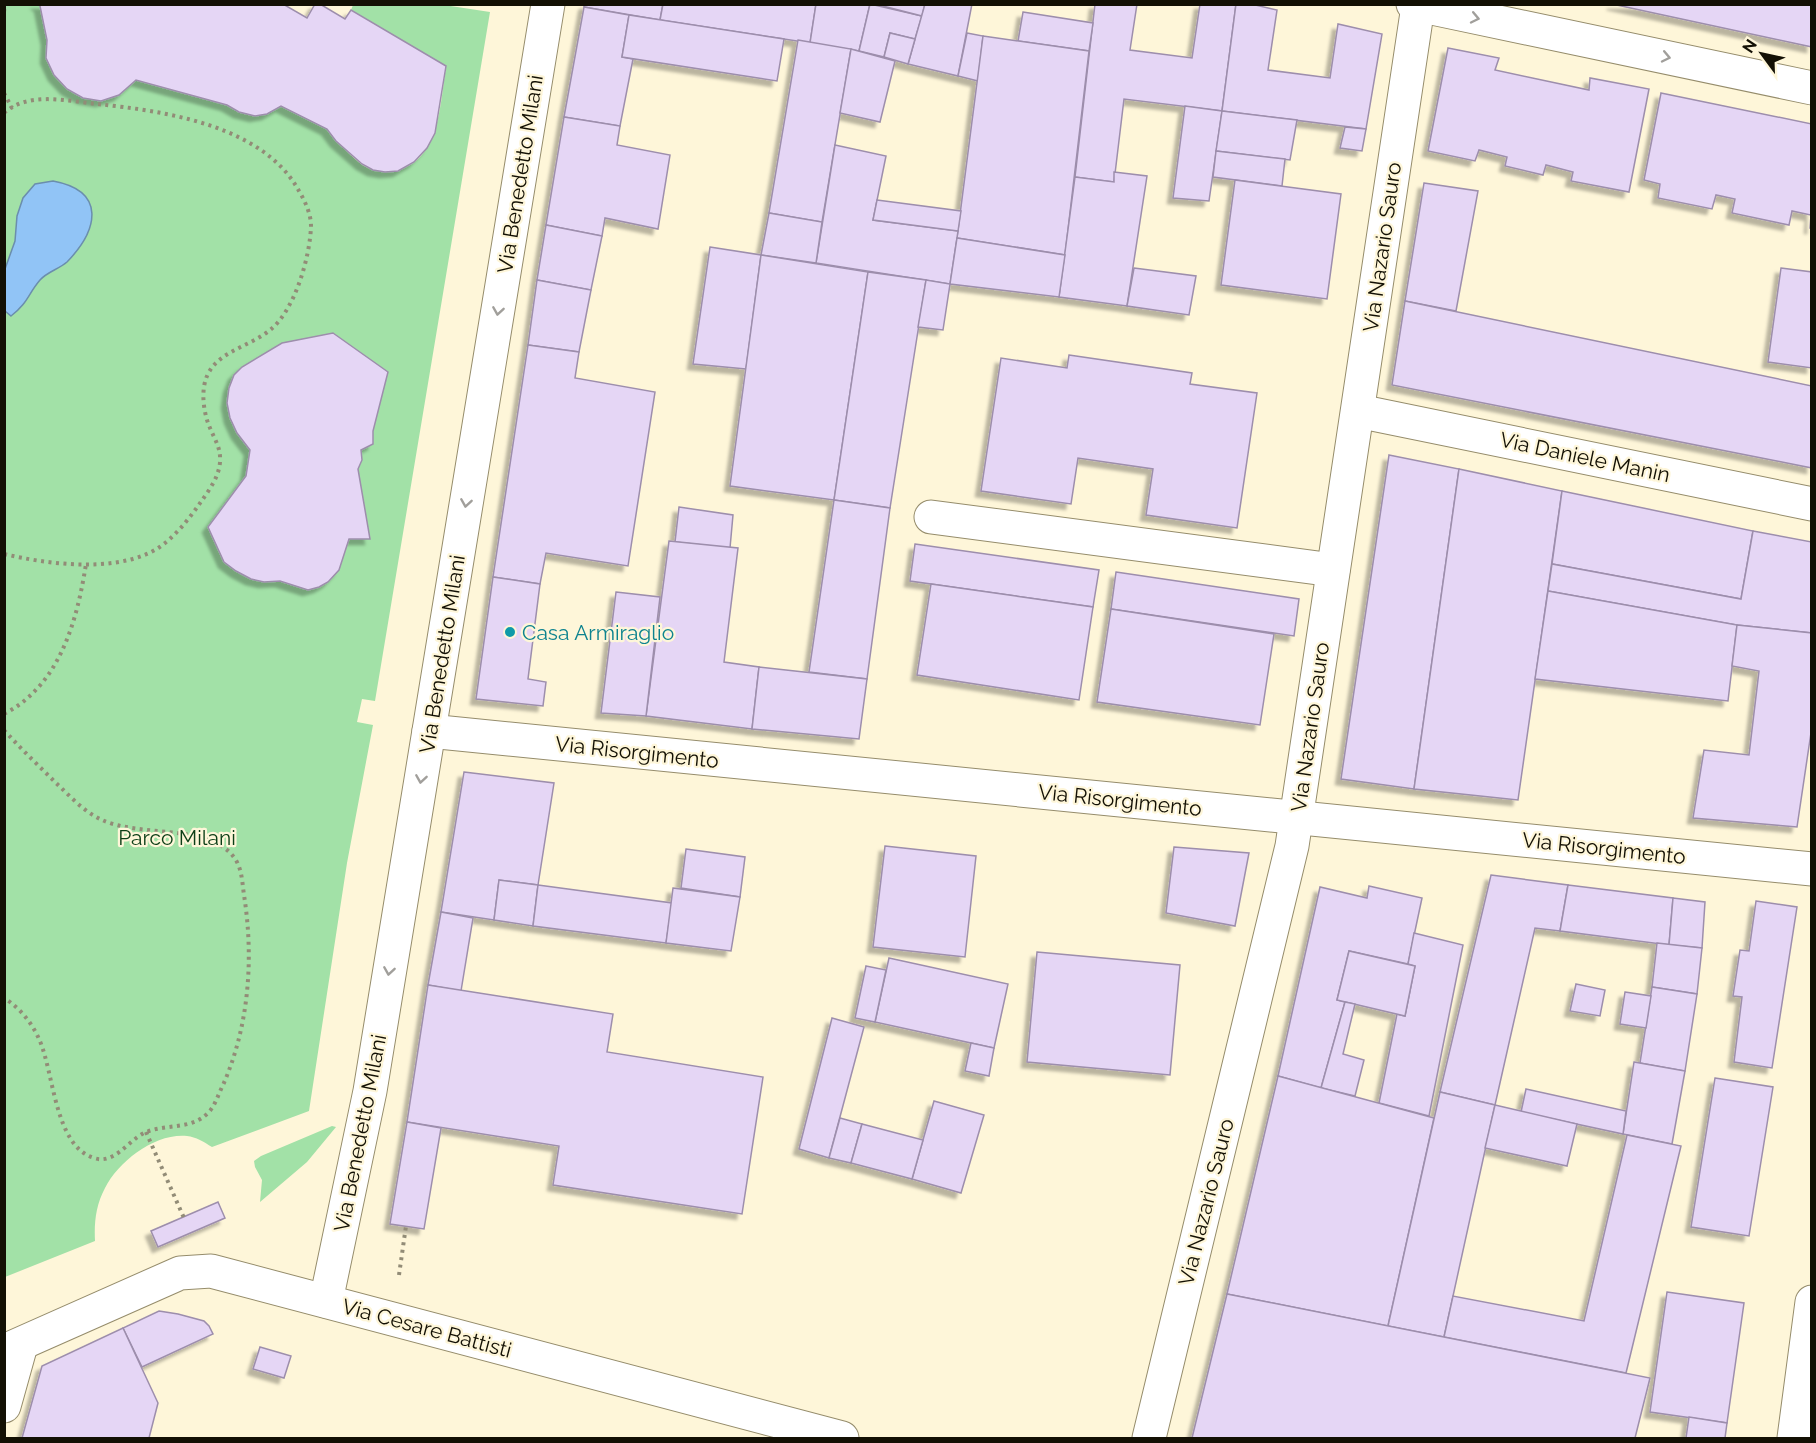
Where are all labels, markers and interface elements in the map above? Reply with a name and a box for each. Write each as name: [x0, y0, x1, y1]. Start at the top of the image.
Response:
one-way arrow: [1470, 10, 1480, 23]
north arrow: [1732, 24, 1792, 84]
text: N: [1739, 36, 1761, 56]
one-way arrow: [1661, 50, 1671, 63]
street label: Via Benedetto Milani: [492, 73, 548, 275]
street label: Via Nazario Sauro: [1358, 161, 1406, 333]
one-way arrow: [492, 306, 504, 316]
street label: Via Daniele Manin: [1498, 427, 1672, 487]
one-way arrow: [461, 499, 473, 508]
street label: Via Benedetto Milani: [414, 553, 470, 755]
place label: Casa Armiraglio: [522, 620, 674, 645]
marker: Casa Armiraglio: [503, 625, 517, 639]
street label: Via Nazario Sauro: [1286, 641, 1334, 813]
street label: Via Risorgimento: [554, 731, 720, 773]
one-way arrow: [416, 774, 428, 783]
street label: Via Risorgimento: [1037, 779, 1203, 821]
park label: Parco Milani: [118, 825, 236, 850]
street label: Via Risorgimento: [1521, 827, 1687, 869]
one-way arrow: [384, 966, 396, 976]
street label: Via Benedetto Milani: [329, 1032, 391, 1234]
street label: Via Nazario Sauro: [1173, 1116, 1239, 1288]
street label: Via Cesare Battisti: [340, 1293, 514, 1363]

